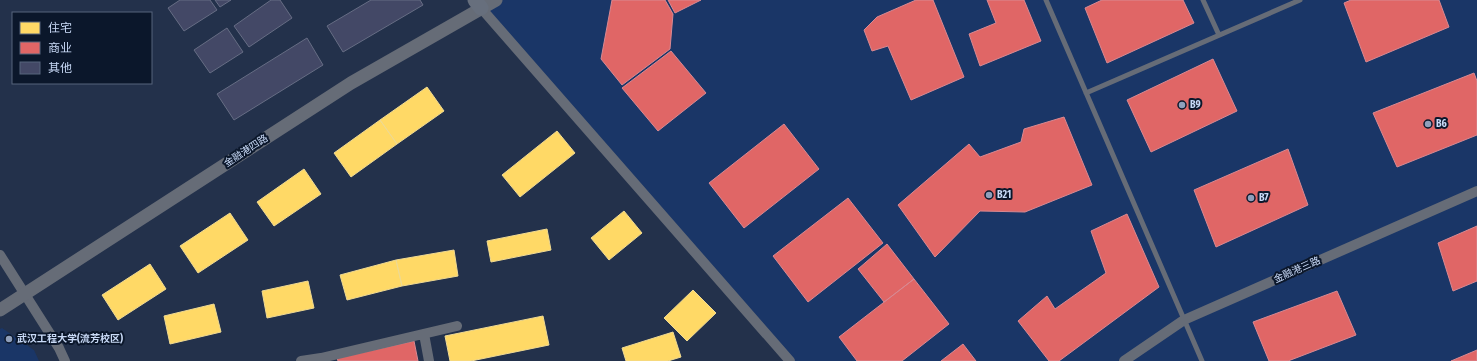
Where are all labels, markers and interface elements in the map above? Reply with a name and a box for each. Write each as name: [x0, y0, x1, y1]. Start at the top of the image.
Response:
legend: [12, 12, 152, 84]
text: 住宅: [48, 21, 72, 35]
text: 商业: [48, 41, 72, 55]
text: 其他: [48, 61, 72, 75]
place label: B9: [1190, 99, 1201, 111]
marker: B9: [1177, 100, 1187, 110]
place label: B6: [1436, 118, 1447, 130]
marker: B6: [1423, 119, 1433, 129]
street label: 金融港四路: [222, 132, 270, 170]
place label: B21: [997, 189, 1011, 201]
marker: B21: [984, 190, 994, 200]
place label: B7: [1259, 192, 1269, 204]
marker: B7: [1246, 193, 1256, 203]
street label: 金融港三路: [1272, 254, 1322, 286]
place label: 武汉工程大学(流芳校区): [17, 332, 123, 345]
marker: 武汉工程大学(流芳校区): [4, 334, 14, 344]

